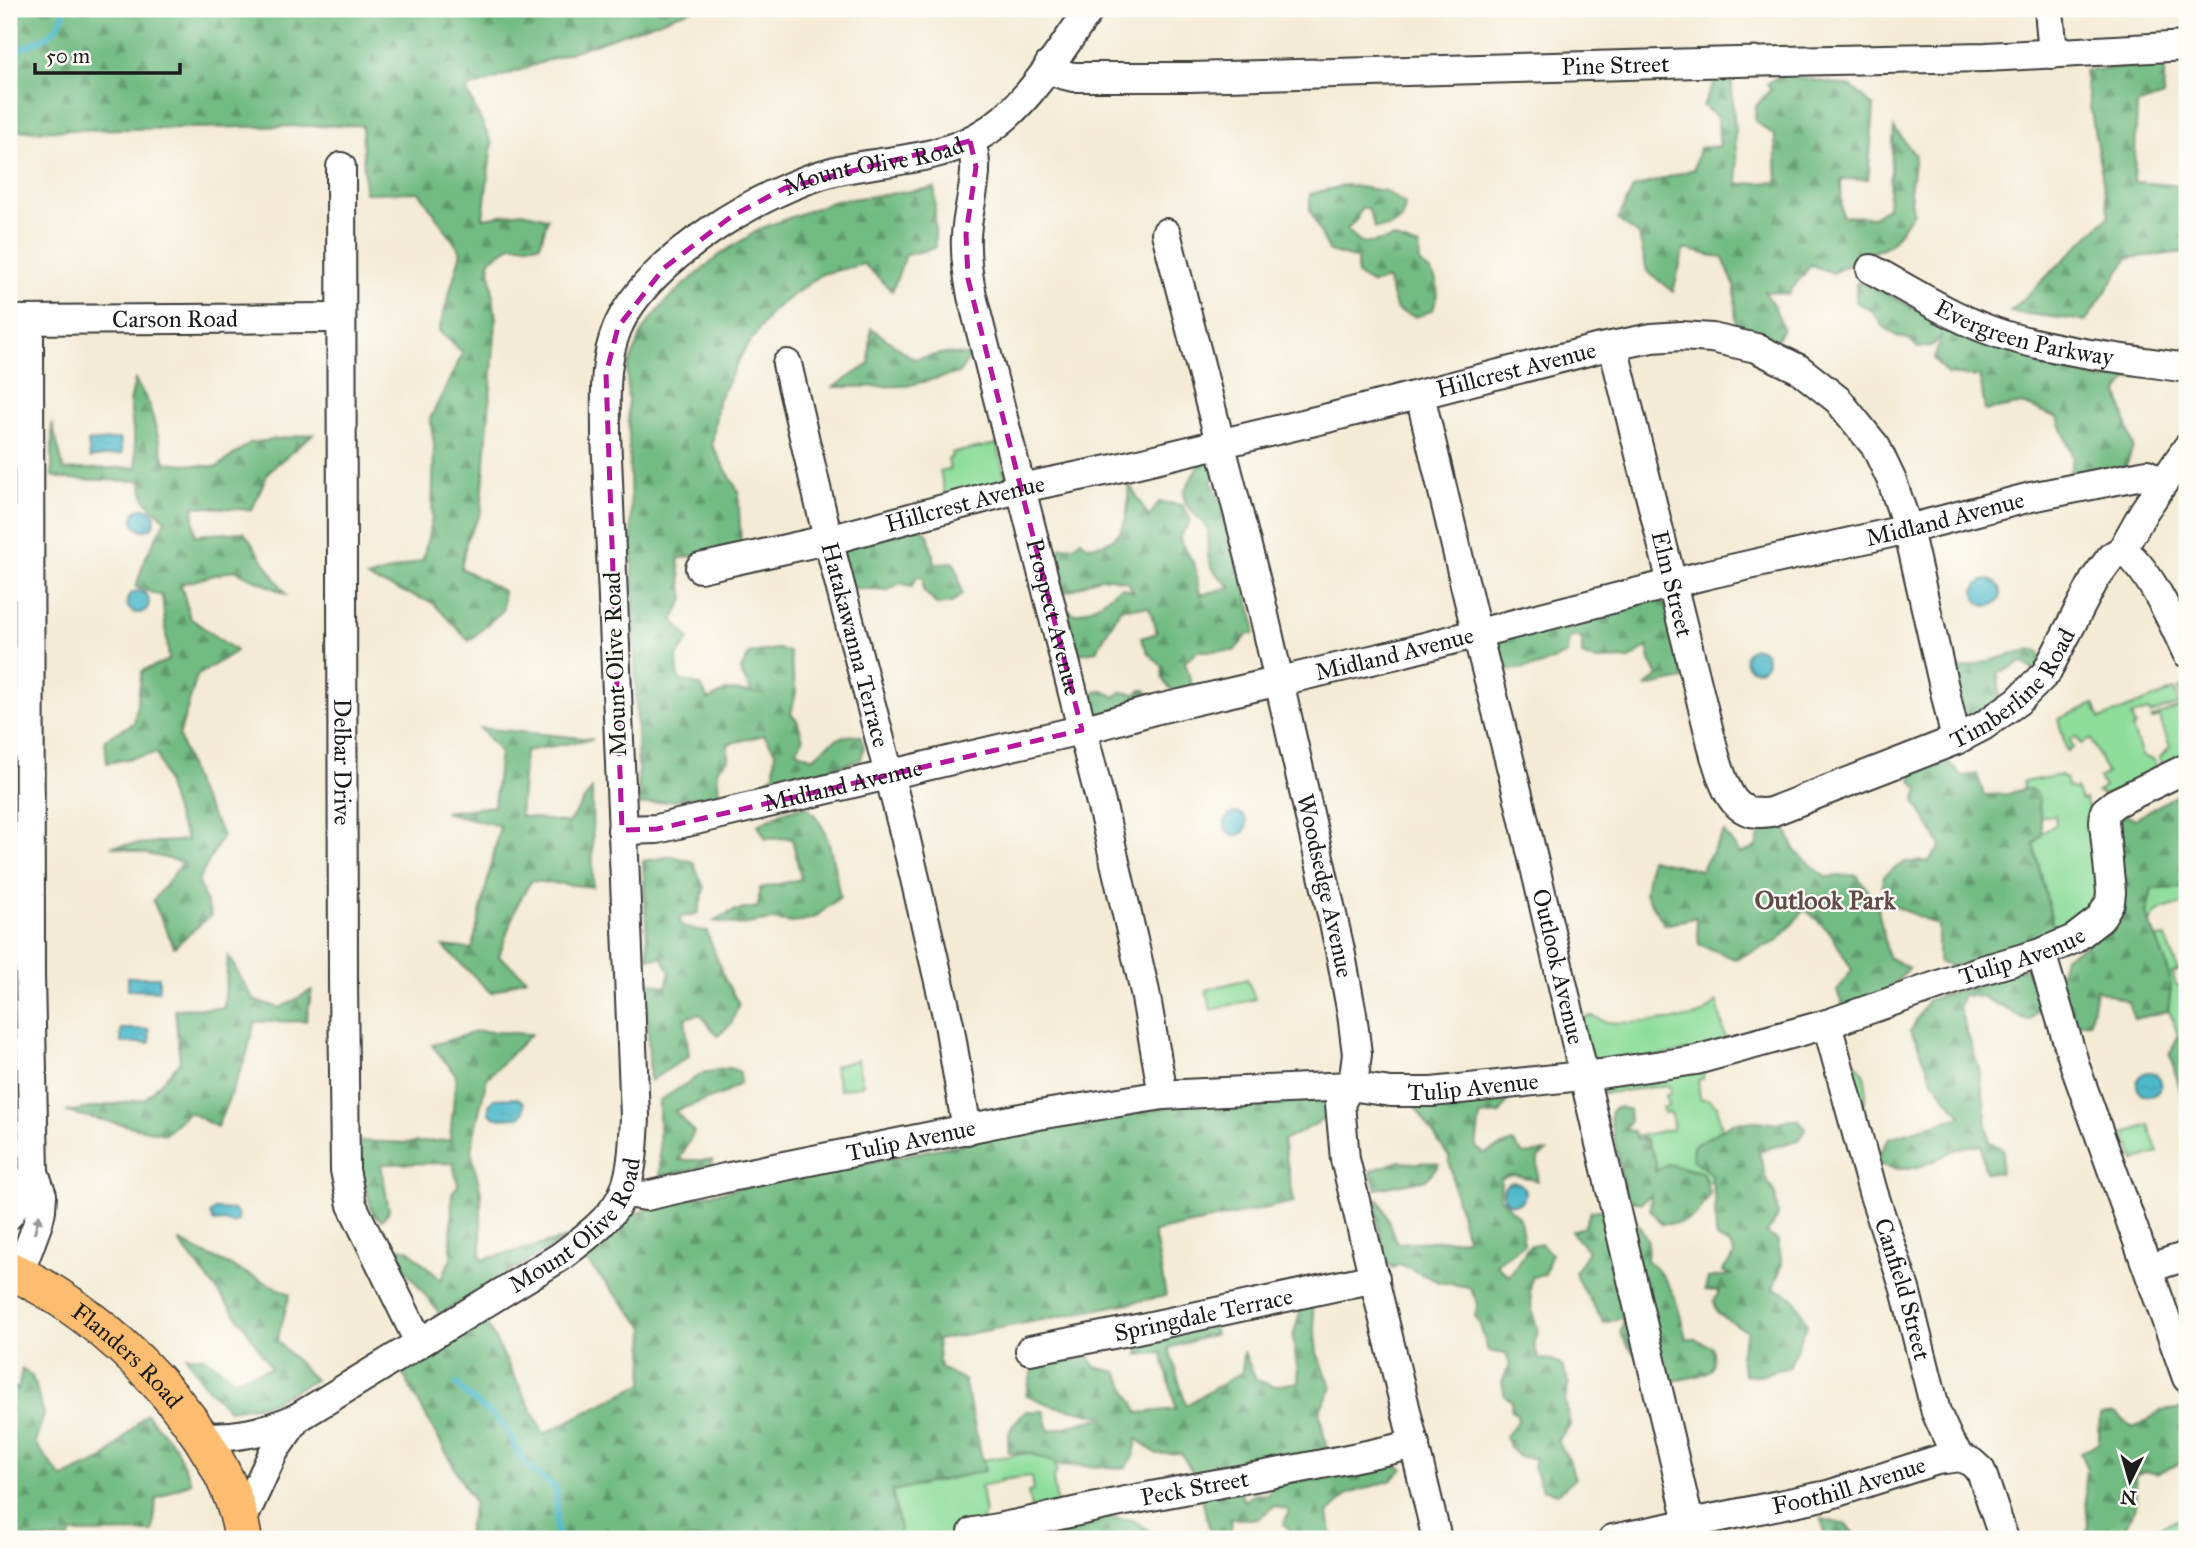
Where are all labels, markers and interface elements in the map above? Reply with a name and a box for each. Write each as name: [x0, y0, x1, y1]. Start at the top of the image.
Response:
scale bar: [35, 32, 180, 76]
text: 50 m: [46, 43, 91, 69]
street label: Pine Street: [1561, 49, 1670, 82]
street label: Mount Olive Road: [779, 130, 968, 203]
street label: Evergreen Parkway: [1930, 293, 2116, 372]
street label: Carson Road: [112, 304, 238, 334]
street label: Hillcrest Avenue: [1433, 335, 1599, 405]
street label: Hillcrest Avenue: [882, 468, 1048, 539]
street label: Midland Avenue: [1863, 484, 2027, 553]
street label: Elm Street: [1644, 527, 1700, 641]
street label: Prospect Avenue: [1019, 535, 1088, 699]
street label: Hatakawanna Terrace: [814, 539, 896, 750]
street label: Mount Olive Road: [597, 571, 633, 757]
street label: Midland Avenue: [1312, 620, 1477, 687]
street label: Timberline Road: [1945, 623, 2082, 755]
street label: Delbar Drive: [327, 699, 358, 825]
street label: Midland Avenue: [761, 752, 925, 819]
street label: Woodsedge Avenue: [1290, 791, 1360, 980]
district label: Outlook Park: [1755, 884, 1896, 916]
street label: Outlook Avenue: [1526, 886, 1591, 1047]
street label: Tulip Avenue: [1955, 921, 2092, 992]
street label: Tulip Avenue: [1408, 1066, 1540, 1107]
street label: Tulip Avenue: [844, 1113, 978, 1168]
street label: Mount Olive Road: [503, 1156, 647, 1300]
one-way arrow: [32, 1212, 43, 1234]
street label: Canfield Street: [1868, 1214, 1938, 1364]
street label: Springdale Terrace: [1112, 1281, 1296, 1348]
street label: Flanders Road: [66, 1296, 189, 1415]
north arrow: [2094, 1446, 2164, 1516]
street label: Foothill Avenue: [1769, 1450, 1929, 1521]
street label: Peck Street: [1138, 1463, 1252, 1513]
text: N: [2120, 1485, 2138, 1510]

